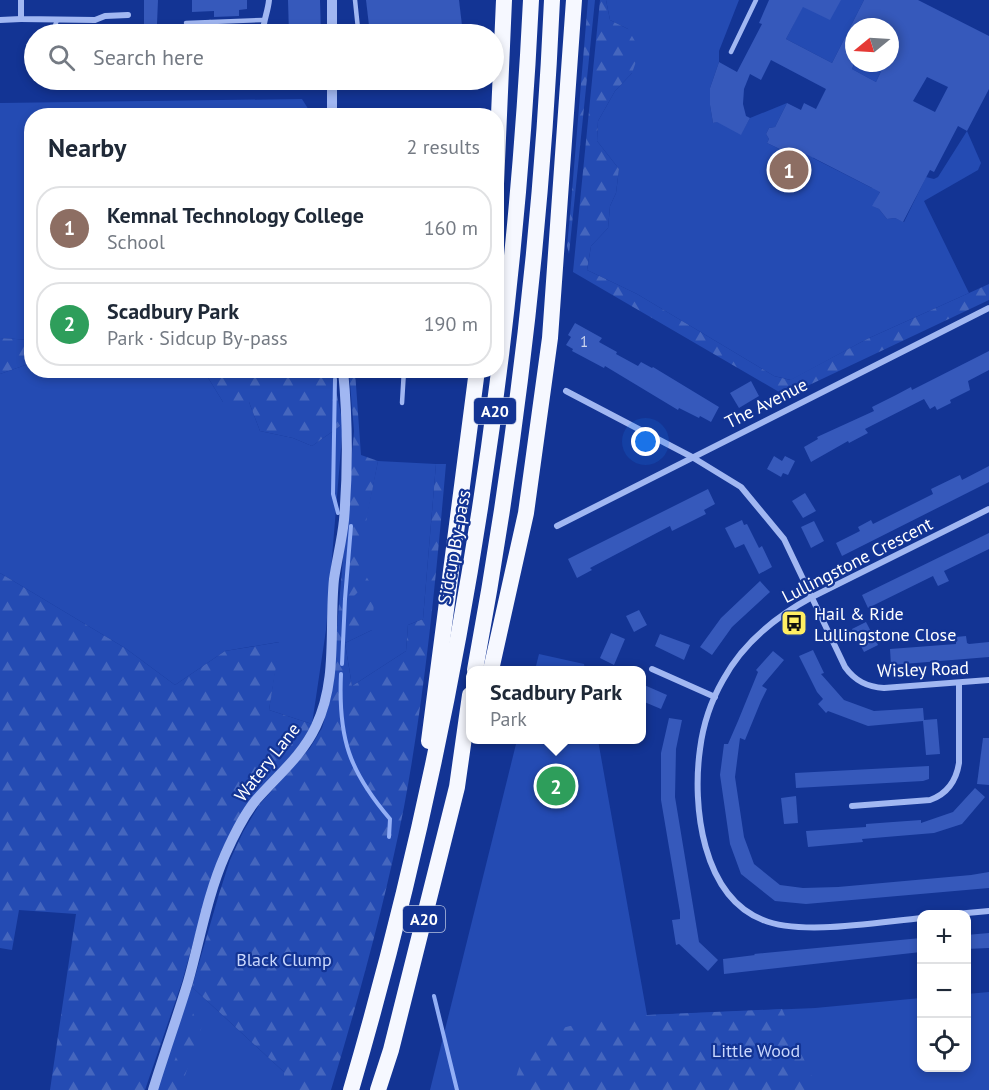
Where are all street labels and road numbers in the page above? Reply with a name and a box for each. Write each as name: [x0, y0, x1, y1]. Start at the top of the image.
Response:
street label: The Avenue: [721, 372, 811, 434]
road number: A20: [474, 398, 516, 424]
street label: Sidcup By-pass: [433, 488, 475, 606]
street label: Lullingstone Crescent: [778, 512, 936, 608]
street label: Wisley Road: [877, 656, 969, 682]
street label: Watery Lane: [229, 718, 305, 806]
road number: A20: [403, 906, 445, 932]

